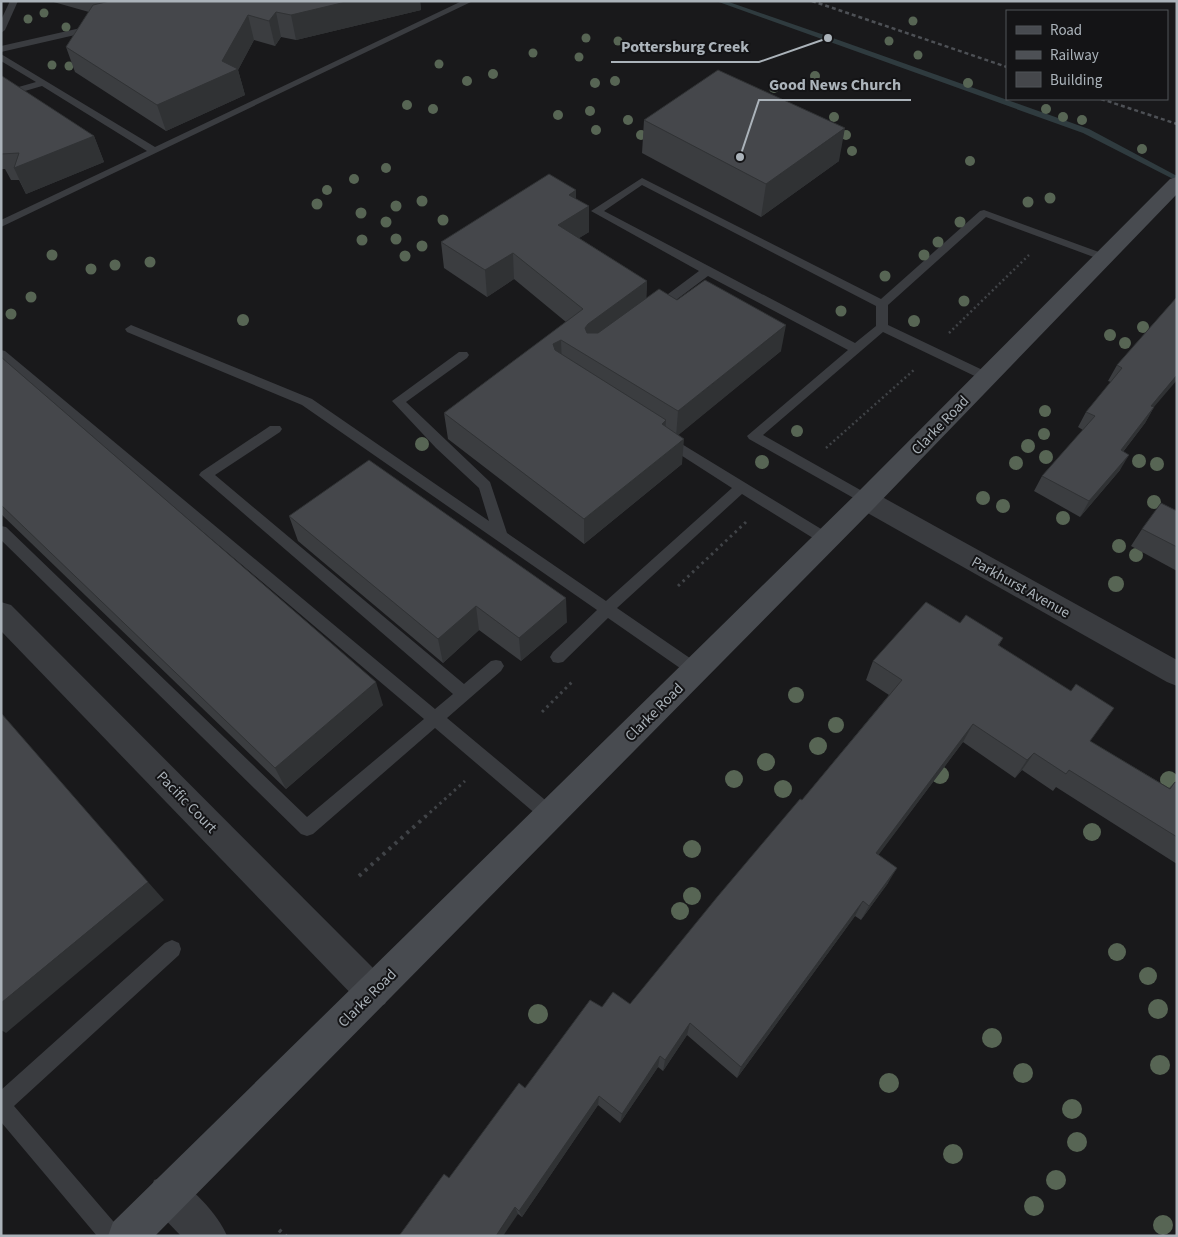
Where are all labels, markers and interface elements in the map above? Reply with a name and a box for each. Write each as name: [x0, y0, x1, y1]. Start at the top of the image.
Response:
legend: [1006, 10, 1168, 100]
text: Road: [1050, 20, 1082, 41]
callout: Pottersburg Creek: [611, 31, 759, 62]
text: Pottersburg Creek: [621, 36, 749, 58]
text: Railway: [1050, 45, 1099, 66]
callout: Good News Church: [759, 69, 911, 100]
text: Building: [1050, 70, 1103, 91]
text: Good News Church: [769, 74, 901, 96]
street label: Clarke Road: [907, 391, 974, 460]
street label: Parkhurst Avenue: [968, 552, 1074, 623]
street label: Clarke Road: [620, 678, 688, 746]
street label: Pacific Court: [152, 767, 222, 838]
street label: Clarke Road: [333, 964, 401, 1032]

